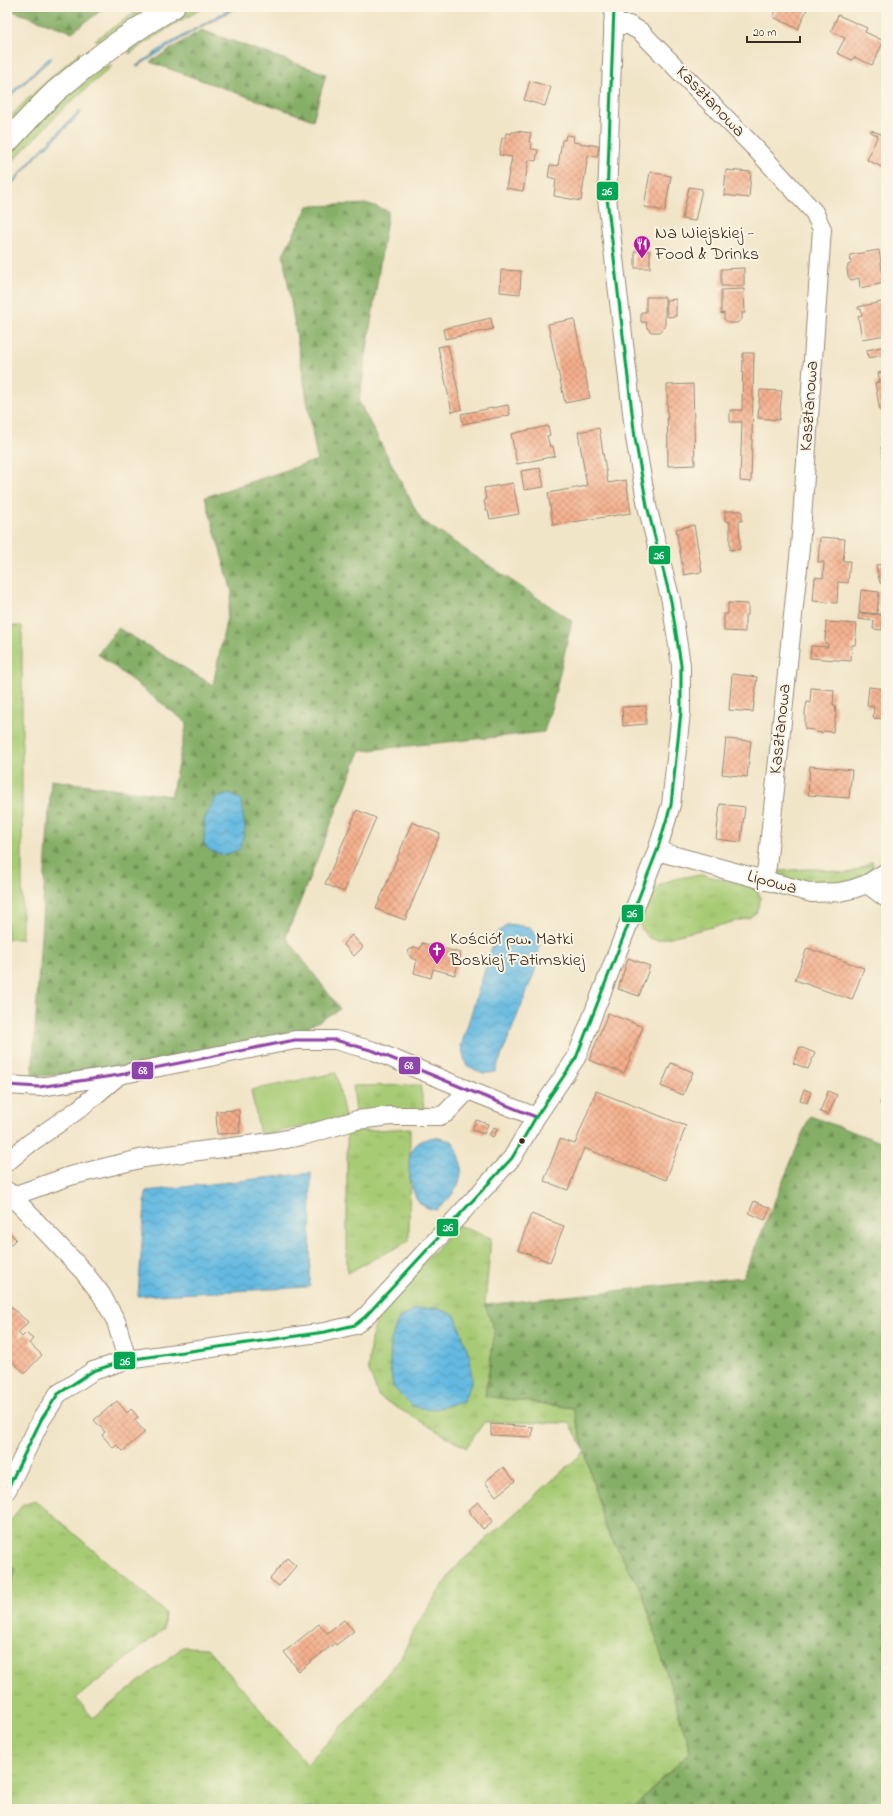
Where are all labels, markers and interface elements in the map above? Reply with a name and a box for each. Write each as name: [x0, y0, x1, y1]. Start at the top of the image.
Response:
scale bar: [747, 18, 800, 44]
text: 20 m: [753, 24, 776, 42]
street label: Kasztanowa: [669, 60, 751, 144]
line badge: 26: [596, 181, 619, 201]
text: 26: [601, 184, 612, 200]
place label: Na Wiejskiej - Food & Drinks: [654, 221, 759, 268]
restaurant icon: Na Wiejskiej - Food & Drinks: [632, 234, 652, 259]
street label: Kasztanowa: [794, 360, 826, 452]
line badge: 26: [648, 545, 671, 565]
text: 26: [653, 548, 664, 564]
street label: Kasztanowa: [763, 683, 799, 775]
street label: Lipowa: [744, 864, 800, 902]
line badge: 26: [621, 904, 644, 923]
text: 26: [626, 906, 637, 922]
place label: Kościół pw. Matki Boskiej Fatimskiej: [449, 927, 585, 974]
church icon: Kościół pw. Matki Boskiej Fatimskiej: [427, 940, 447, 965]
line badge: 68: [398, 1056, 421, 1075]
text: 68: [404, 1058, 414, 1074]
line badge: 68: [131, 1061, 154, 1080]
text: 68: [138, 1063, 148, 1079]
unlabelled marker: [517, 1136, 527, 1146]
line badge: 26: [436, 1218, 459, 1237]
text: 26: [442, 1220, 453, 1236]
line badge: 26: [113, 1351, 136, 1370]
text: 26: [119, 1354, 130, 1370]

